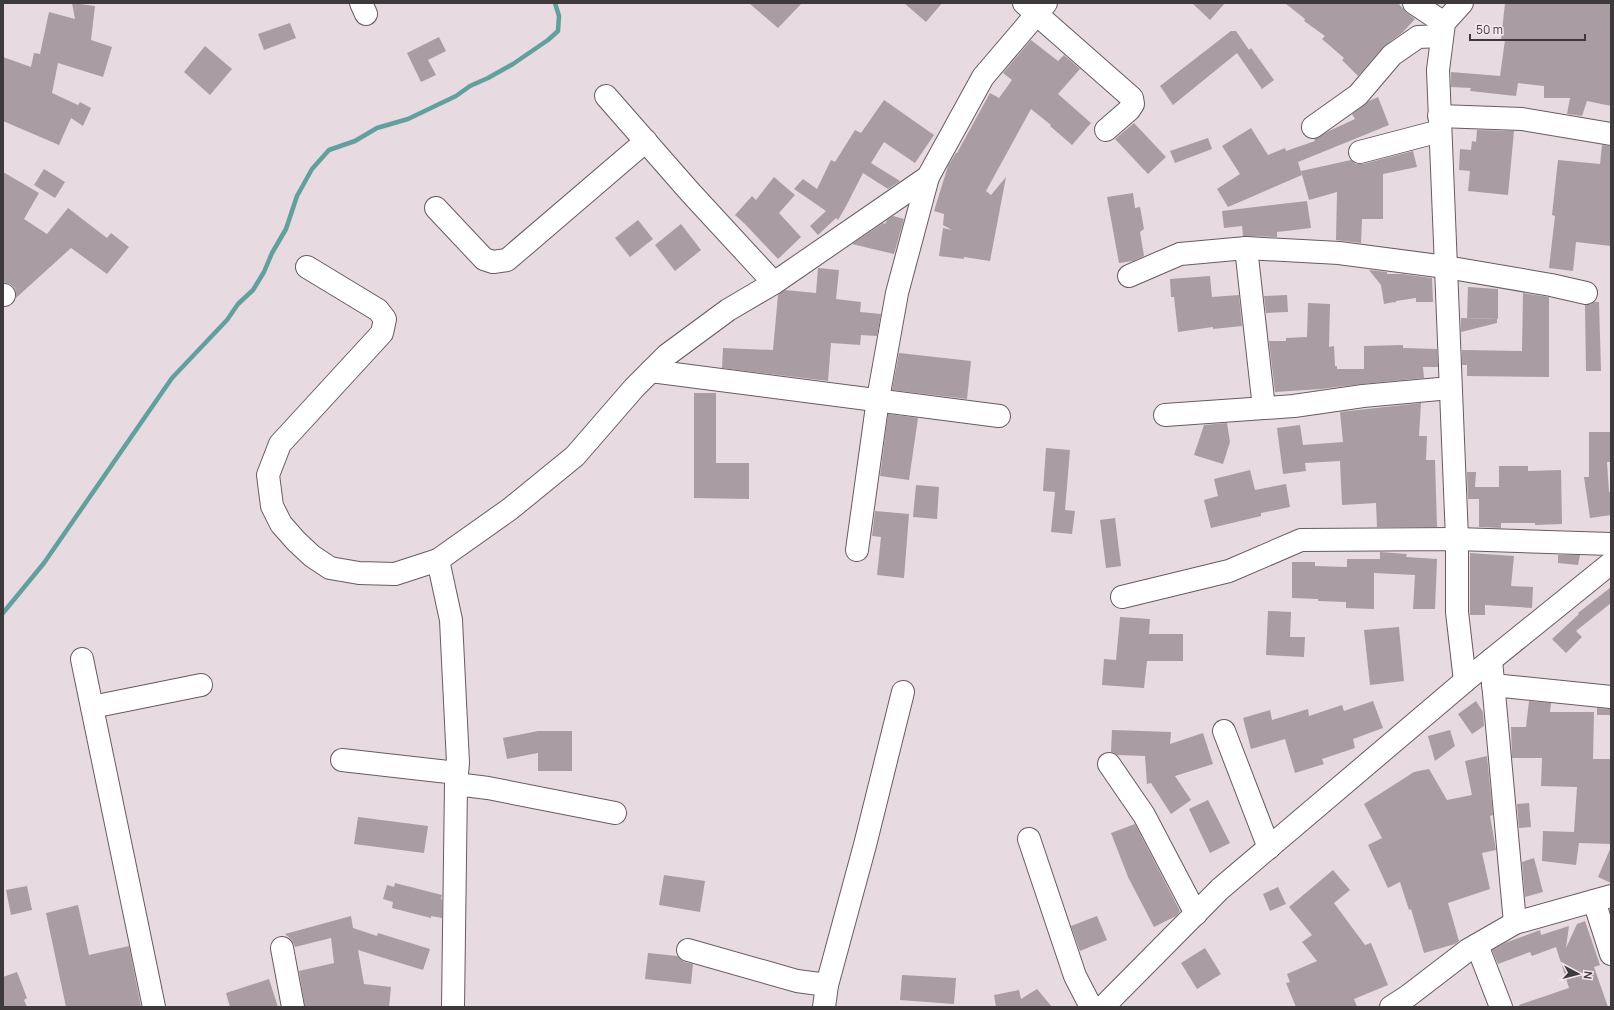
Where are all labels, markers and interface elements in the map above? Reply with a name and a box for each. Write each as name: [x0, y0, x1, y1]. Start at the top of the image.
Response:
scale bar: [1470, 16, 1585, 42]
text: 50 m: [1476, 21, 1503, 38]
north arrow: [1558, 954, 1598, 994]
text: N: [1580, 970, 1596, 980]

